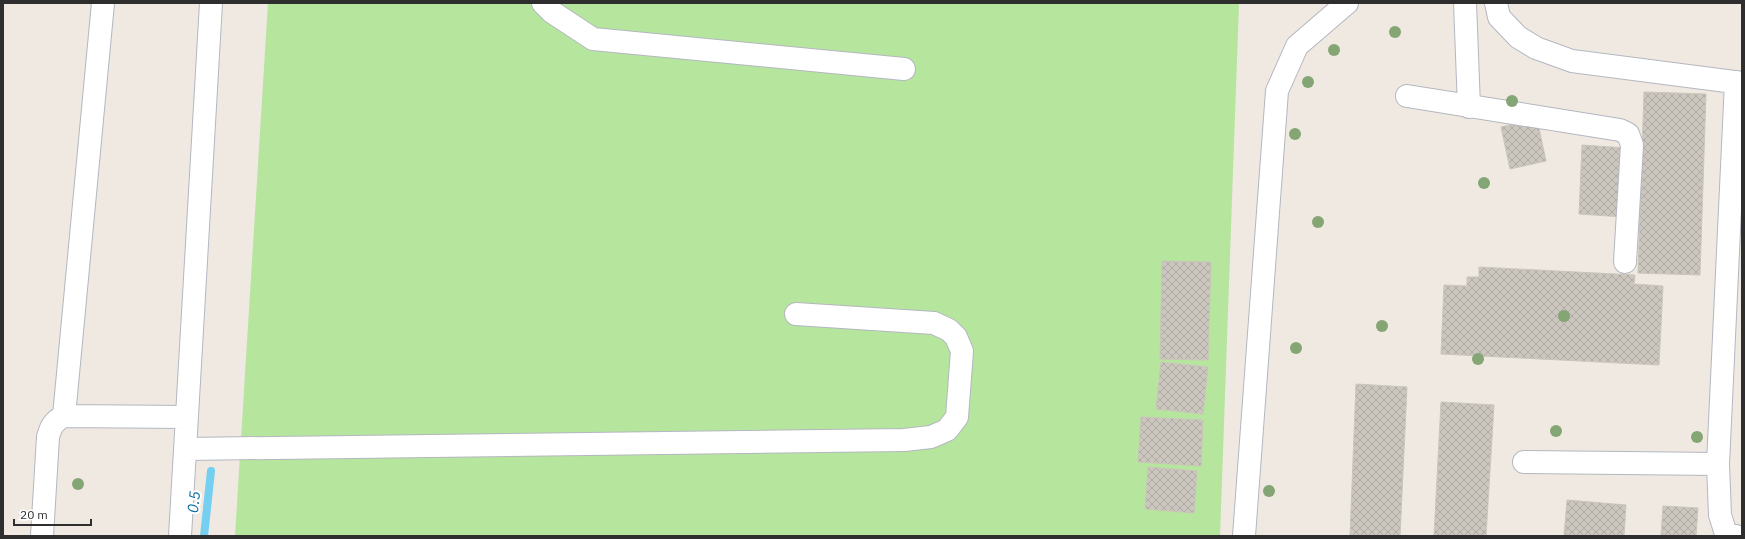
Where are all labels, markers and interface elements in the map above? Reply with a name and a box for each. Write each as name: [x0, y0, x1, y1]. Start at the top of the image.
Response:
water label: 0.5: [183, 490, 204, 514]
scale bar: [14, 501, 91, 527]
text: 20 m: [20, 507, 48, 522]

